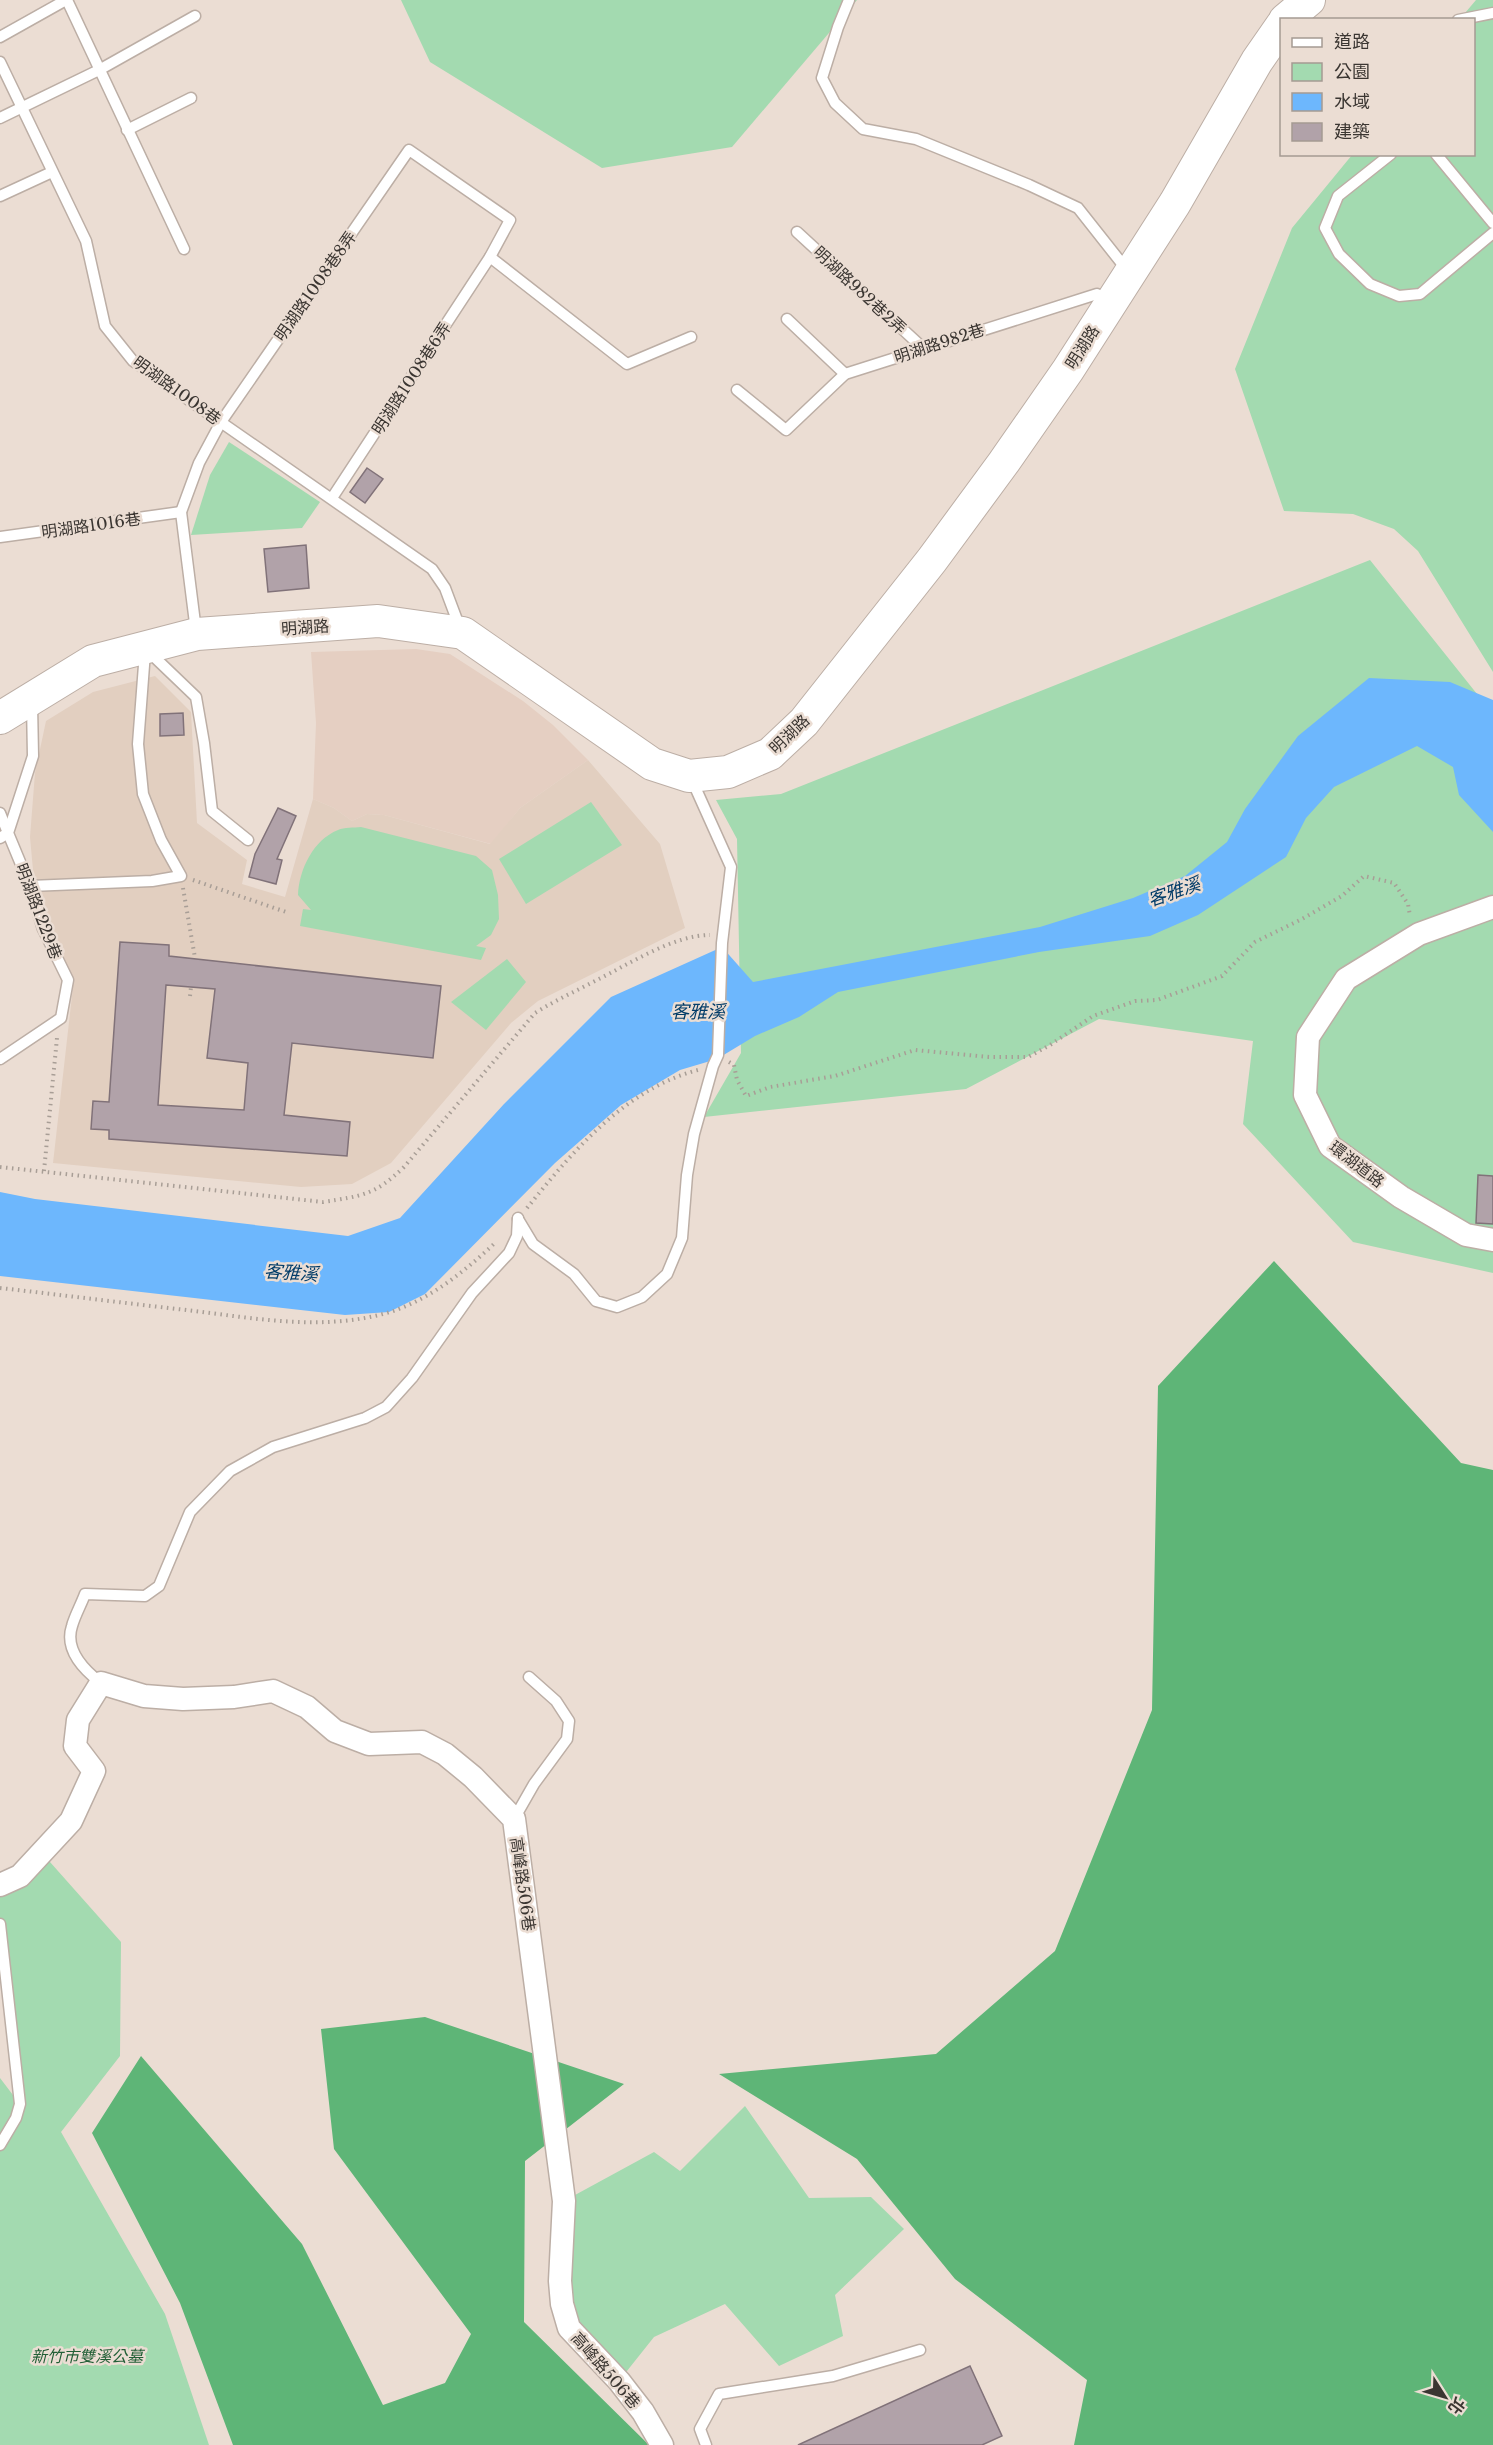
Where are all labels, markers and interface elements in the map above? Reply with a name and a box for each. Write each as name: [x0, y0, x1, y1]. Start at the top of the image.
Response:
legend: [1280, 18, 1475, 156]
text: 道路: [1334, 31, 1370, 53]
text: 公園: [1334, 61, 1370, 83]
text: 水域: [1334, 91, 1370, 113]
text: 建築: [1334, 121, 1370, 143]
street label: 明湖路1008巷8弄: [270, 227, 360, 345]
street label: 明湖路982巷2弄: [809, 242, 911, 338]
street label: 明湖路1008巷6弄: [367, 318, 455, 438]
street label: 明湖路982巷: [891, 319, 987, 367]
street label: 明湖路: [1061, 321, 1103, 373]
street label: 明湖路1008巷: [129, 351, 225, 429]
street label: 明湖路1016巷: [40, 508, 142, 542]
street label: 明湖路: [280, 615, 330, 639]
street label: 明湖路: [765, 710, 813, 758]
street label: 明湖路1229巷: [12, 860, 66, 962]
water label: 客雅溪: [1145, 872, 1206, 911]
water label: 客雅溪: [671, 1001, 728, 1023]
street label: 環湖道路: [1326, 1136, 1388, 1192]
water label: 客雅溪: [263, 1260, 322, 1286]
street label: 高峰路506巷: [506, 1836, 540, 1932]
street label: 高峰路506巷: [567, 2328, 645, 2412]
park label: 新竹市雙溪公墓: [31, 2346, 146, 2366]
north arrow: [1415, 2367, 1475, 2427]
text: 北: [1444, 2394, 1470, 2418]

